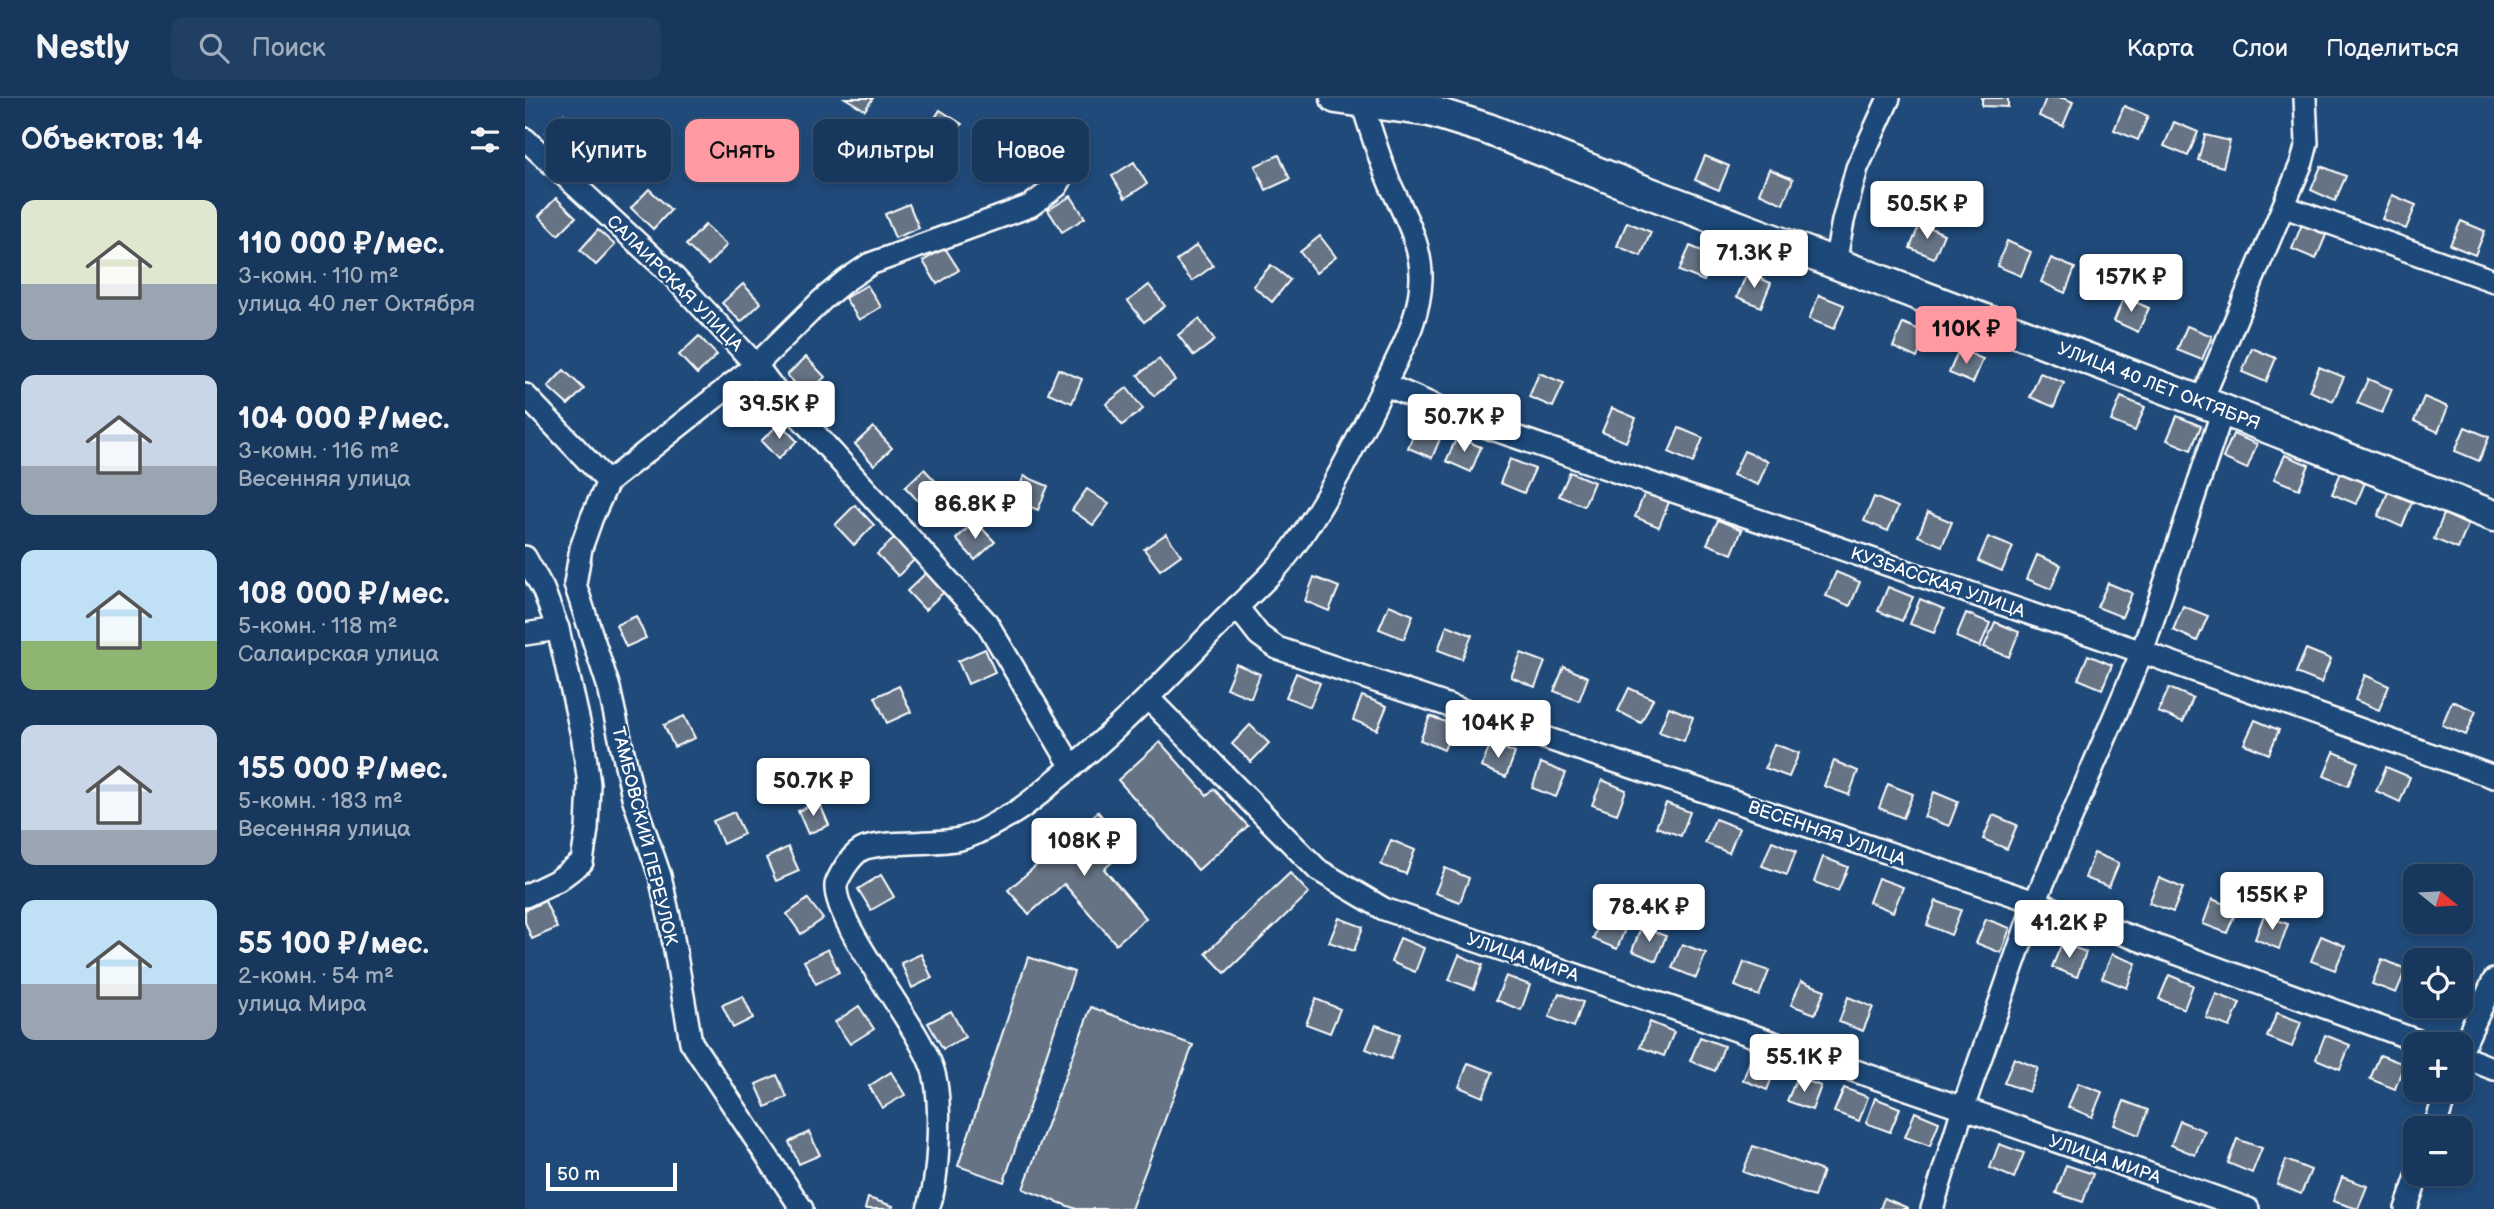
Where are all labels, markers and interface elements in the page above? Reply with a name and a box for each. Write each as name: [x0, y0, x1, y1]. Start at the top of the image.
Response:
search box: [171, 17, 661, 80]
text: Nestly: [35, 28, 129, 68]
icon: search: [195, 29, 233, 67]
text: Поиск: [251, 33, 326, 64]
text: Карта: [2127, 34, 2194, 63]
text: Слои: [2232, 34, 2288, 63]
text: Поделиться: [2326, 34, 2459, 63]
chip: Купить: [546, 119, 671, 182]
chip: Снять: [685, 119, 799, 182]
chip: Фильтры: [813, 119, 958, 182]
chip: Новое: [972, 119, 1089, 182]
icon: filters: [466, 121, 504, 159]
text: Объектов: 14: [21, 122, 203, 158]
pin: 50.5K ₽: [1862, 181, 1992, 241]
text: 50.5K ₽: [1886, 190, 1968, 218]
street label: САЛАИРСКАЯ УЛИЦА: [602, 211, 747, 356]
text: 110 000 ₽/мес.: [238, 226, 445, 262]
icon: home: [77, 228, 161, 312]
pin: 71.3K ₽: [1689, 230, 1819, 290]
text: 71.3K ₽: [1716, 239, 1792, 267]
pin: 157K ₽: [2074, 254, 2188, 314]
text: 3-комн. · 110 m²: [238, 262, 399, 290]
text: 157K ₽: [2096, 263, 2166, 291]
text: улица 40 лет Октября: [238, 290, 475, 318]
pin: 110K ₽: [1909, 306, 2023, 366]
text: 110K ₽: [1932, 315, 2000, 343]
street label: УЛИЦА 40 ЛЕТ ОКТЯБРЯ: [2055, 338, 2263, 435]
pin: 39.5K ₽: [714, 382, 844, 441]
text: 39.5K ₽: [739, 390, 819, 418]
pin: 50.7K ₽: [1399, 394, 1529, 454]
text: 104 000 ₽/мес.: [238, 401, 450, 437]
icon: home: [77, 403, 161, 487]
text: 50.7K ₽: [1424, 403, 1504, 431]
text: 3-комн. · 116 m²: [238, 437, 399, 465]
text: Весенняя улица: [238, 465, 411, 493]
pin: 86.8K ₽: [910, 482, 1040, 541]
text: 86.8K ₽: [934, 490, 1016, 518]
street label: КУЗБАССКАЯ УЛИЦА: [1848, 543, 2028, 622]
text: 108 000 ₽/мес.: [238, 576, 450, 612]
icon: home: [77, 578, 161, 662]
text: 5-комн. · 118 m²: [238, 612, 397, 640]
text: Салаирская улица: [238, 640, 439, 668]
pin: 104K ₽: [1441, 700, 1555, 760]
text: 104K ₽: [1462, 709, 1534, 737]
street label: ТАМБОВСКИЙ ПЕРЕУЛОК: [607, 725, 682, 948]
text: 155 000 ₽/мес.: [238, 751, 448, 787]
icon: home: [77, 753, 161, 837]
pin: 50.7K ₽: [748, 758, 878, 818]
text: 50.7K ₽: [773, 767, 853, 795]
text: 5-комн. · 183 m²: [238, 787, 403, 815]
street label: ВЕСЕННЯЯ УЛИЦА: [1745, 797, 1908, 870]
text: Весенняя улица: [238, 815, 411, 843]
pin: 108K ₽: [1027, 818, 1141, 878]
text: 108K ₽: [1047, 827, 1121, 855]
north arrow: [2403, 864, 2473, 934]
map controls: [2403, 864, 2473, 1186]
pin: 155K ₽: [2215, 872, 2329, 932]
text: 155K ₽: [2236, 881, 2308, 909]
pin: 78.4K ₽: [1584, 884, 1714, 944]
text: 78.4K ₽: [1609, 893, 1689, 921]
pin: 41.2K ₽: [2004, 900, 2134, 960]
text: 41.2K ₽: [2031, 909, 2107, 937]
text: 55 100 ₽/мес.: [238, 926, 429, 962]
icon: home: [77, 928, 161, 1012]
street label: УЛИЦА МИРА: [1464, 929, 1582, 986]
button: locate: [2403, 948, 2473, 1018]
text: 2-комн. · 54 m²: [238, 962, 394, 990]
text: улица Мира: [238, 990, 366, 1018]
button: +: [2403, 1032, 2473, 1102]
pin: 55.1K ₽: [1739, 1034, 1869, 1094]
text: 55.1K ₽: [1766, 1043, 1842, 1071]
button: −: [2403, 1116, 2473, 1186]
street label: УЛИЦА МИРА: [2046, 1131, 2164, 1188]
scale bar: [546, 1160, 677, 1192]
text: 50 m: [557, 1163, 600, 1186]

